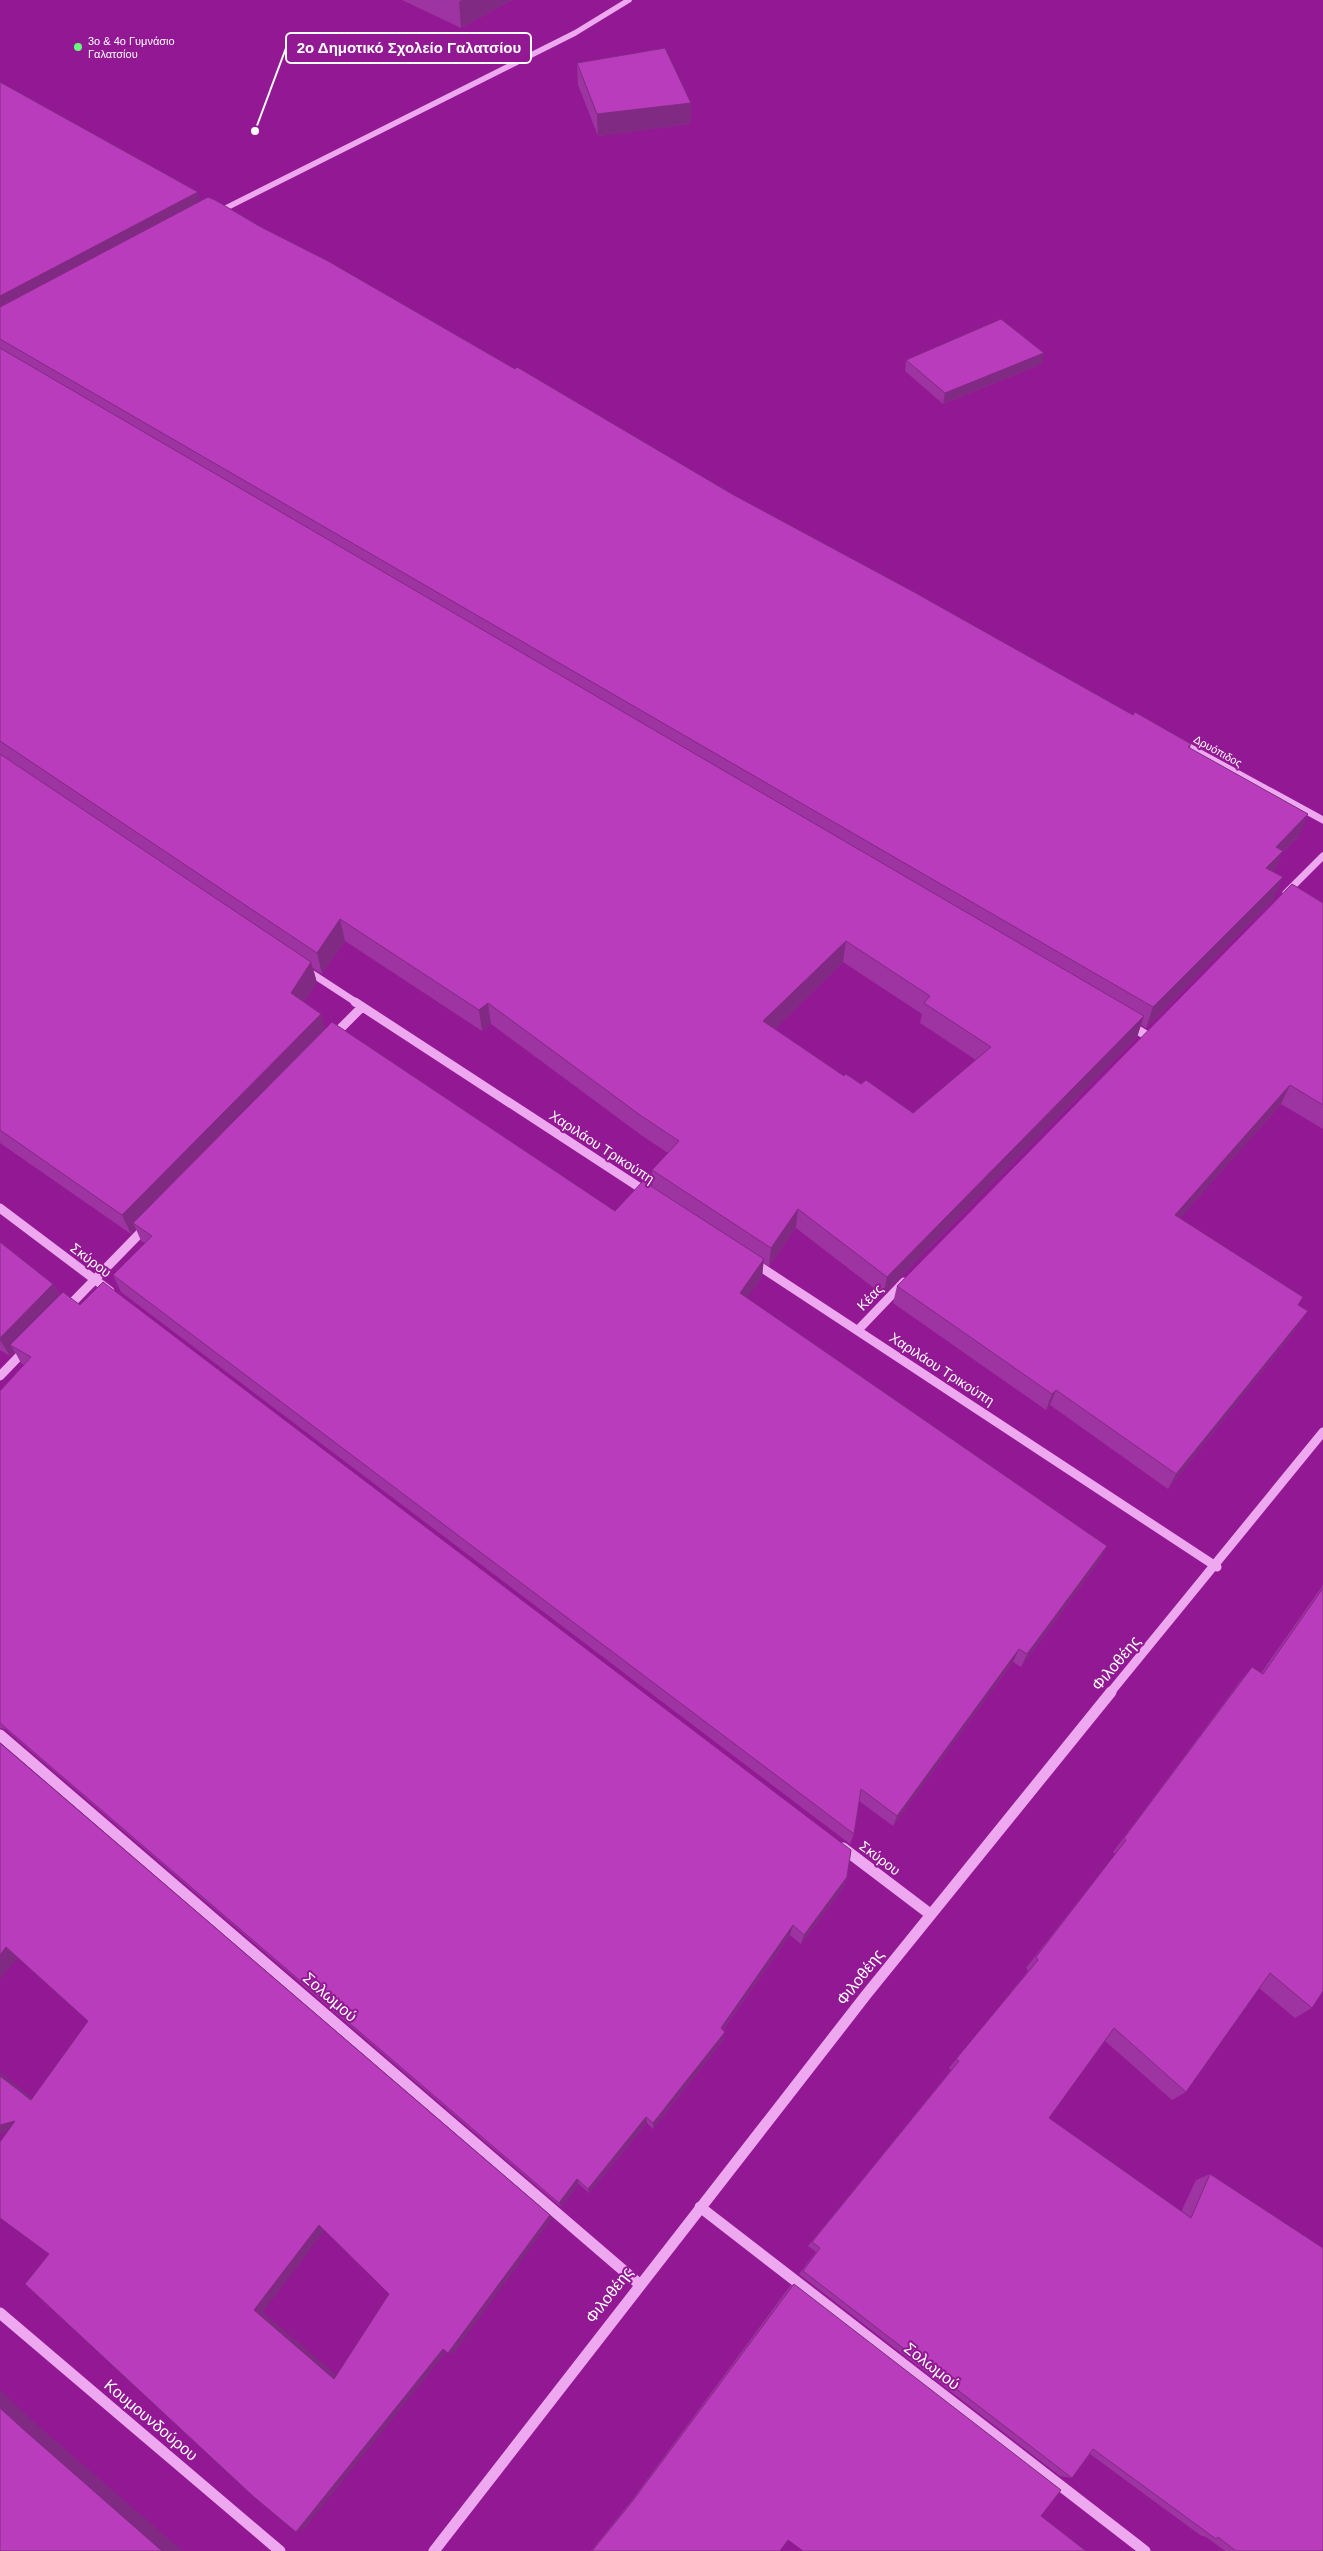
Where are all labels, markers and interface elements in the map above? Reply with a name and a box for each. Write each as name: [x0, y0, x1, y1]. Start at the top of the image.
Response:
callout: 2ο Δημοτικό Σχολείο Γαλατσίου: [286, 33, 531, 63]
place label: 3ο & 4ο Γυμνάσιο Γαλατσίου: [88, 35, 175, 60]
text: 2ο Δημοτικό Σχολείο Γαλατσίου: [297, 39, 522, 56]
marker: 3ο & 4ο Γυμνάσιο Γαλατσίου: [72, 41, 84, 53]
street label: Δρυόπιδος: [1192, 733, 1244, 769]
street label: Χαριλάου Τρικούπη: [547, 1107, 657, 1187]
street label: Σκύρου: [68, 1240, 114, 1280]
street label: Κέας: [854, 1280, 886, 1313]
street label: Χαριλάου Τρικούπη: [887, 1329, 997, 1409]
street label: Φιλοθέης: [1088, 1632, 1144, 1694]
street label: Σκύρου: [857, 1838, 903, 1878]
street label: Φιλοθέης: [833, 1946, 887, 2008]
street label: Σολωμού: [300, 1969, 360, 2025]
street label: Φιλοθέης: [582, 2264, 636, 2326]
street label: Σολωμού: [901, 2339, 963, 2393]
street label: Κουμουνδούρου: [101, 2376, 201, 2464]

